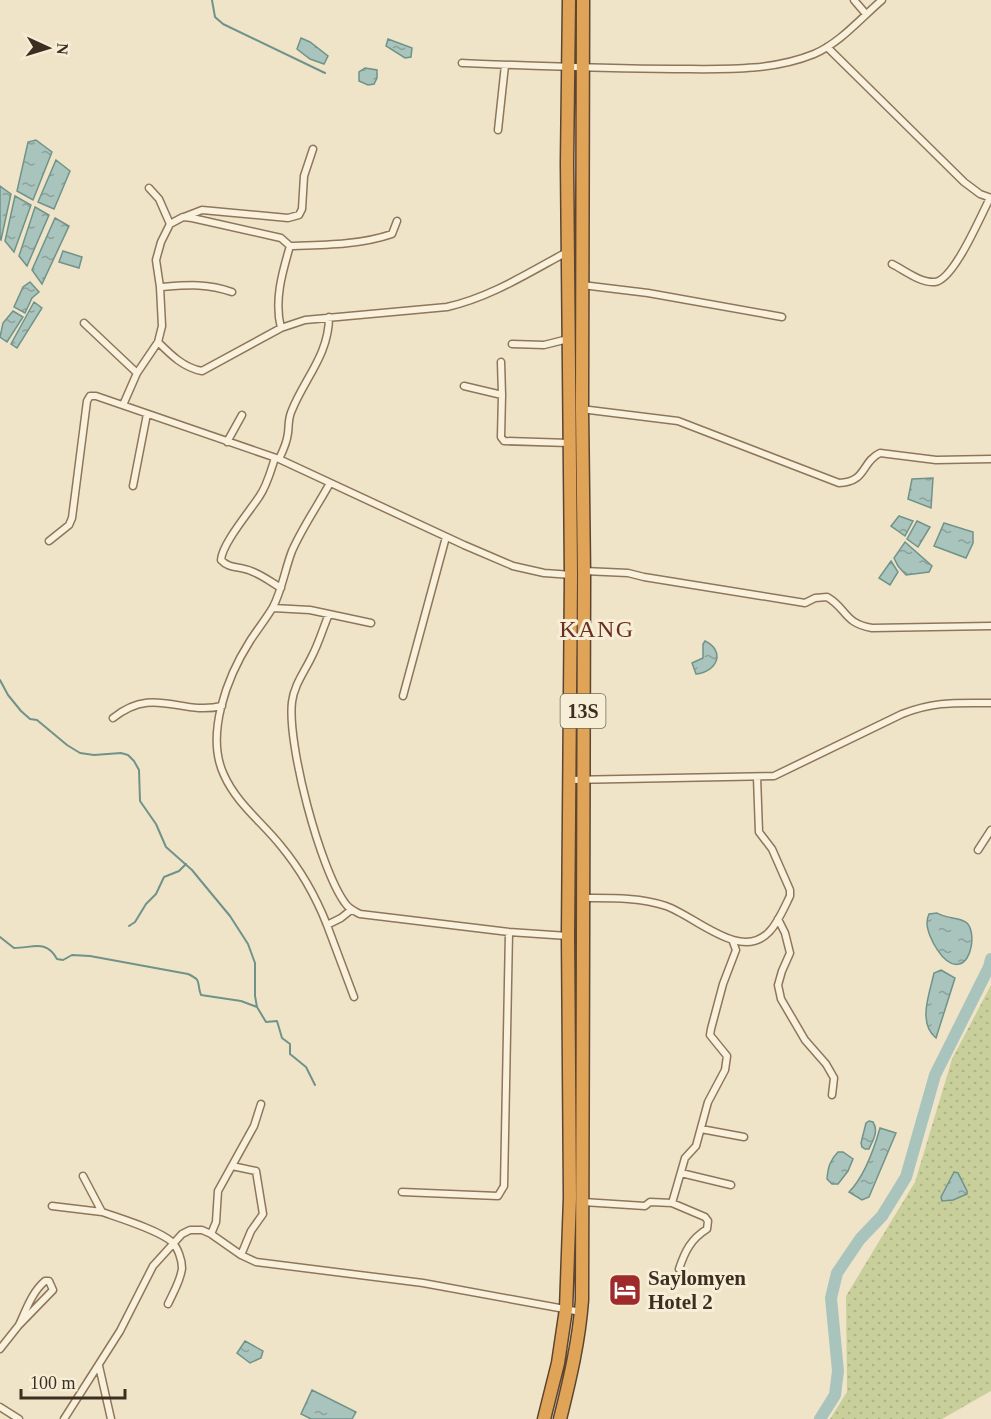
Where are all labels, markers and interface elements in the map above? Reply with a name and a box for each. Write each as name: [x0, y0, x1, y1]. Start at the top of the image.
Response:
north arrow: [18, 18, 78, 78]
text: N: [54, 43, 71, 56]
district label: KANG: [559, 616, 635, 642]
road number: 13S: [560, 694, 606, 728]
place label: Saylomyen Hotel 2: [648, 1266, 746, 1314]
hotel icon: Saylomyen Hotel 2: [607, 1272, 643, 1308]
scale bar: [21, 1362, 124, 1400]
text: 100 m: [30, 1373, 76, 1393]

